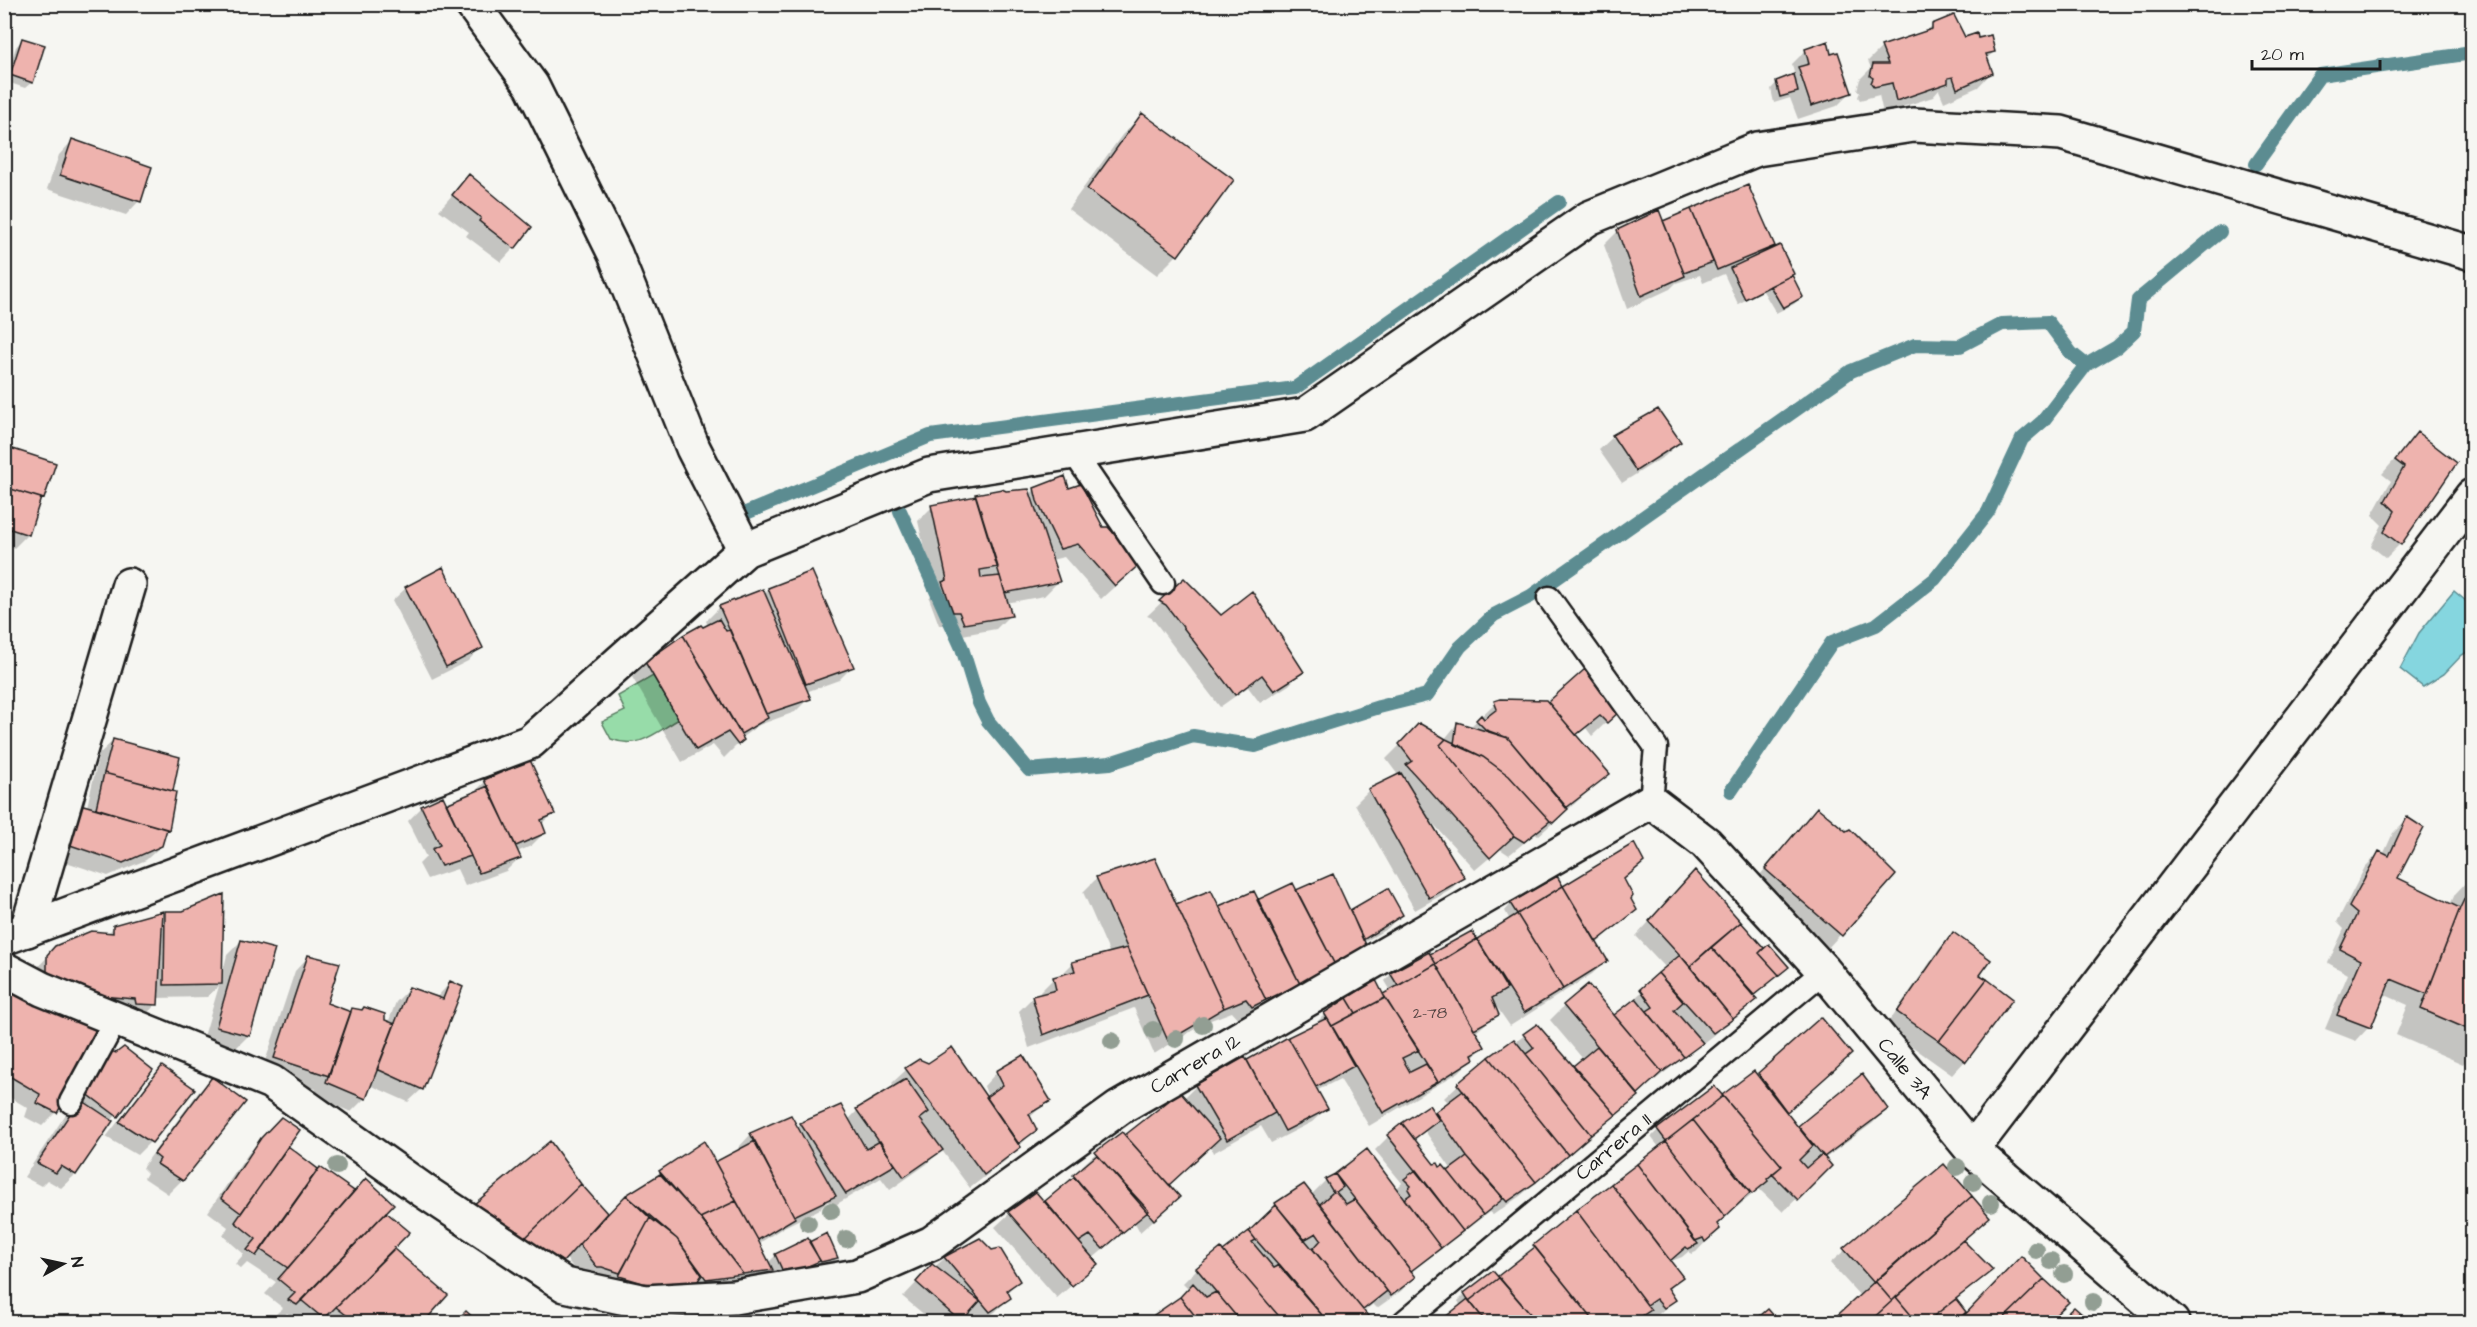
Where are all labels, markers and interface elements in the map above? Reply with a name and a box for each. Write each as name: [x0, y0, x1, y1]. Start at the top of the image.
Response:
scale bar: [2252, 33, 2380, 71]
text: 20 m: [2261, 42, 2304, 67]
house number: 2-78: [1413, 1002, 1447, 1024]
street label: Carrera 12: [1145, 1026, 1246, 1101]
street label: Calle 3A: [1871, 1032, 1939, 1106]
street label: Carrera 11: [1569, 1107, 1658, 1187]
north arrow: [33, 1234, 93, 1294]
text: N: [65, 1256, 88, 1269]

